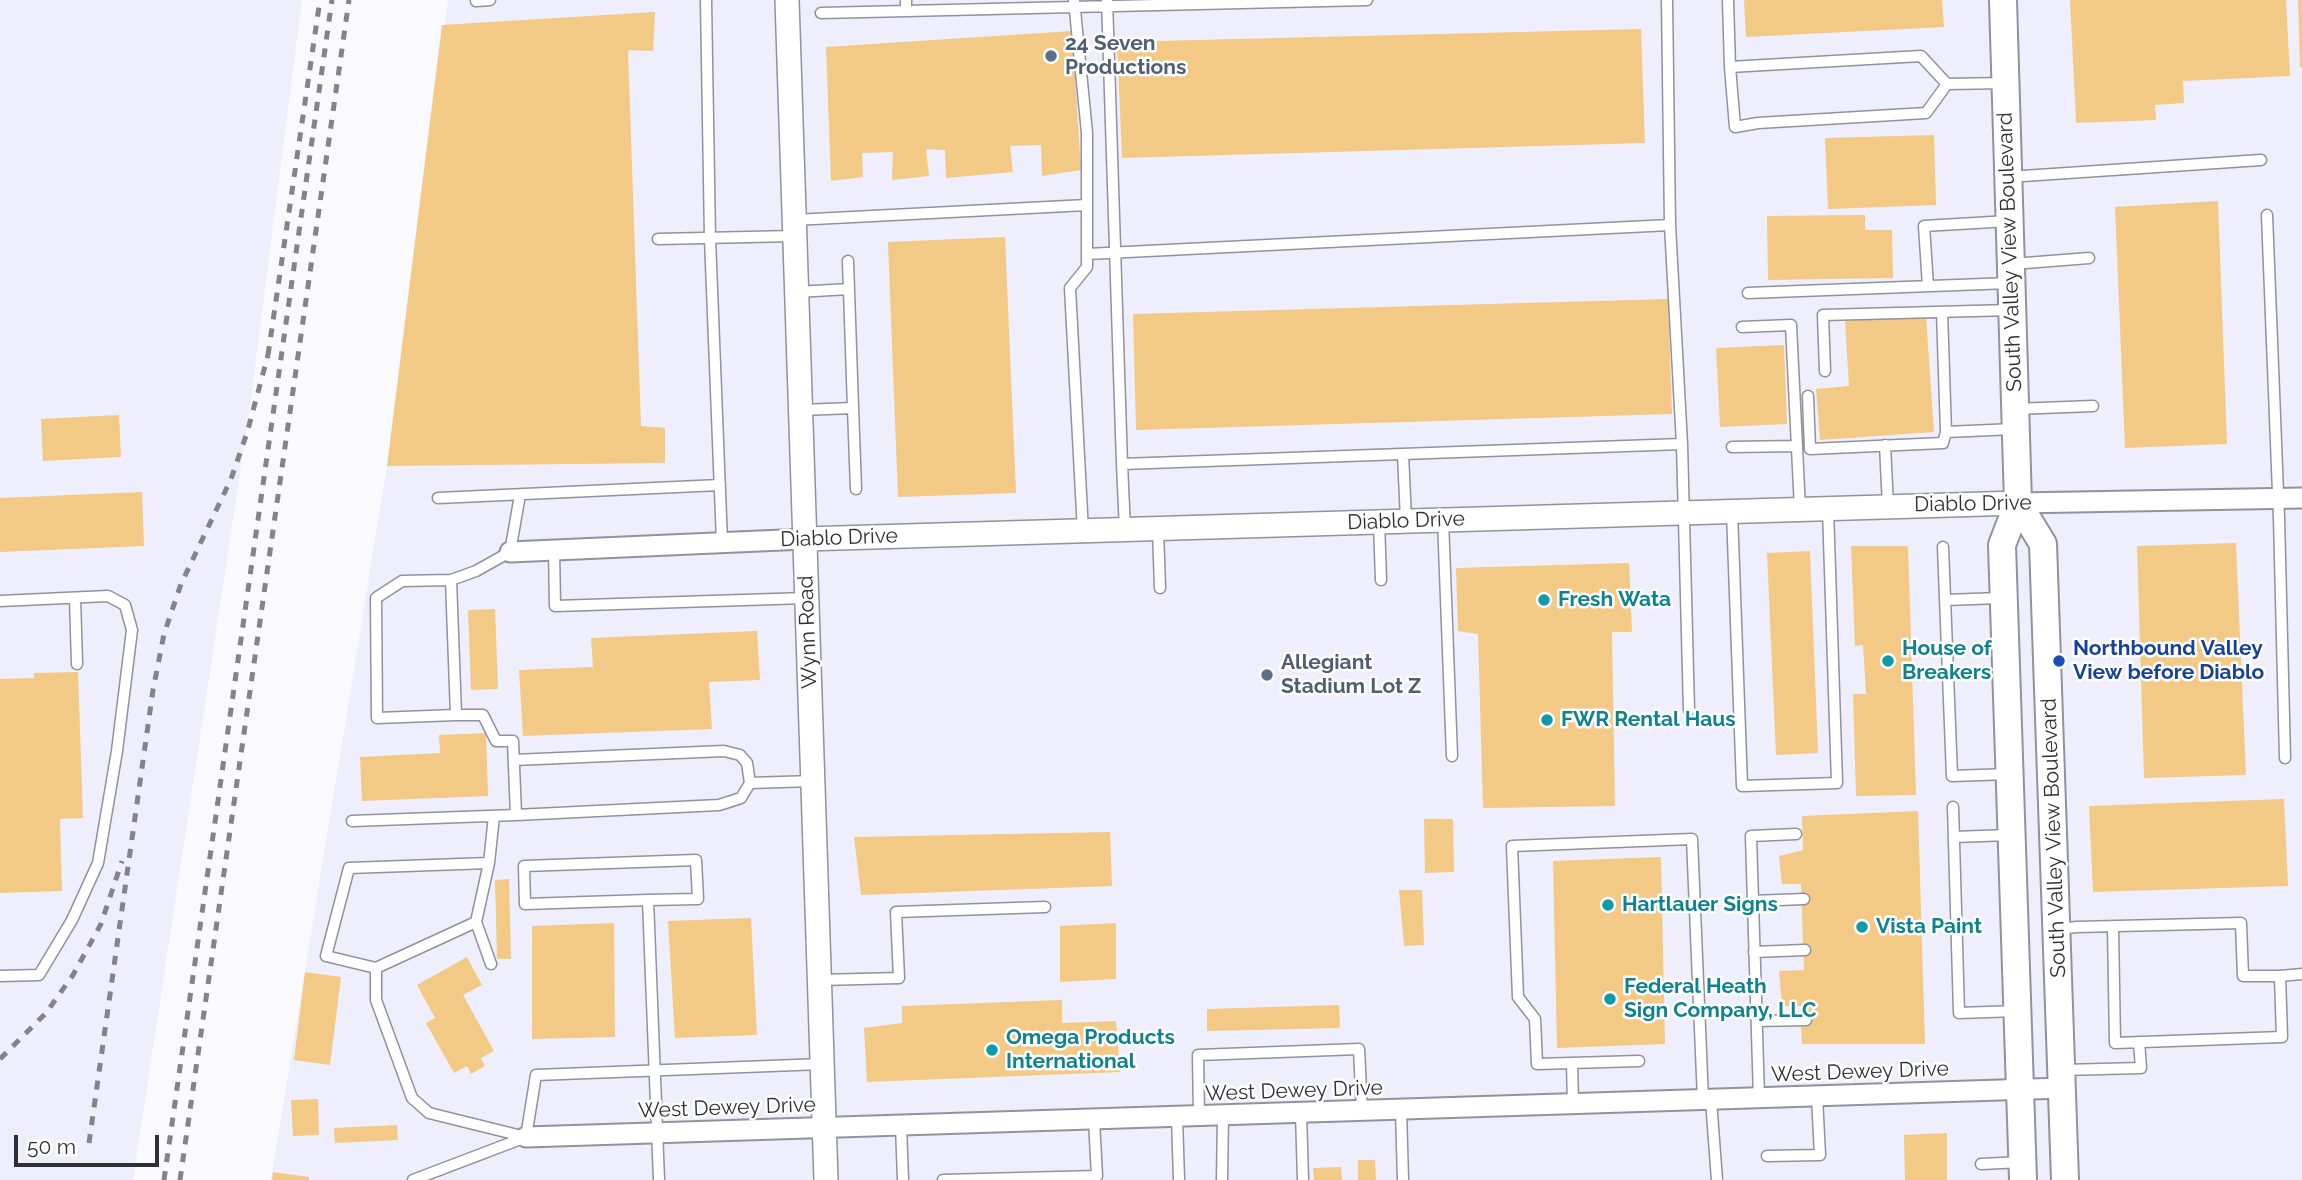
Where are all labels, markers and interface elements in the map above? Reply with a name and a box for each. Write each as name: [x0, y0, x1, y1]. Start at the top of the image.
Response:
place label: 24 Seven Productions: [1065, 31, 1186, 81]
marker: 24 Seven Productions: [1043, 48, 1059, 64]
street label: South Valley View Boulevard: [1993, 112, 2027, 392]
street label: Diablo Drive: [1914, 490, 2032, 518]
street label: Diablo Drive: [1347, 506, 1465, 536]
street label: Diablo Drive: [780, 523, 898, 553]
street label: Wynn Road: [793, 575, 823, 689]
place label: Fresh Wata: [1558, 587, 1671, 613]
marker: Fresh Wata: [1536, 592, 1552, 608]
place label: House of Breakers: [1902, 636, 1992, 686]
place label: Northbound Valley View before Diablo: [2073, 636, 2264, 686]
place label: Allegiant Stadium Lot Z: [1281, 650, 1421, 700]
marker: House of Breakers: [1880, 653, 1896, 669]
marker: Northbound Valley View before Diablo: [2051, 653, 2067, 669]
marker: Allegiant Stadium Lot Z: [1259, 667, 1275, 683]
street label: South Valley View Boulevard: [2037, 698, 2071, 978]
place label: FWR Rental Haus: [1561, 707, 1736, 733]
marker: FWR Rental Haus: [1539, 712, 1555, 728]
place label: Hartlauer Signs: [1622, 892, 1778, 918]
marker: Hartlauer Signs: [1600, 897, 1616, 913]
place label: Vista Paint: [1876, 914, 1982, 940]
marker: Vista Paint: [1854, 919, 1870, 935]
place label: Federal Heath Sign Company, LLC: [1624, 974, 1816, 1024]
marker: Federal Heath Sign Company, LLC: [1602, 991, 1618, 1007]
place label: Omega Products International: [1006, 1025, 1175, 1075]
marker: Omega Products International: [984, 1042, 1000, 1058]
street label: West Dewey Drive: [1771, 1056, 1949, 1088]
street label: West Dewey Drive: [1205, 1075, 1383, 1107]
street label: West Dewey Drive: [638, 1092, 816, 1124]
scale bar: [18, 1120, 163, 1164]
text: 50 m: [27, 1134, 76, 1159]

